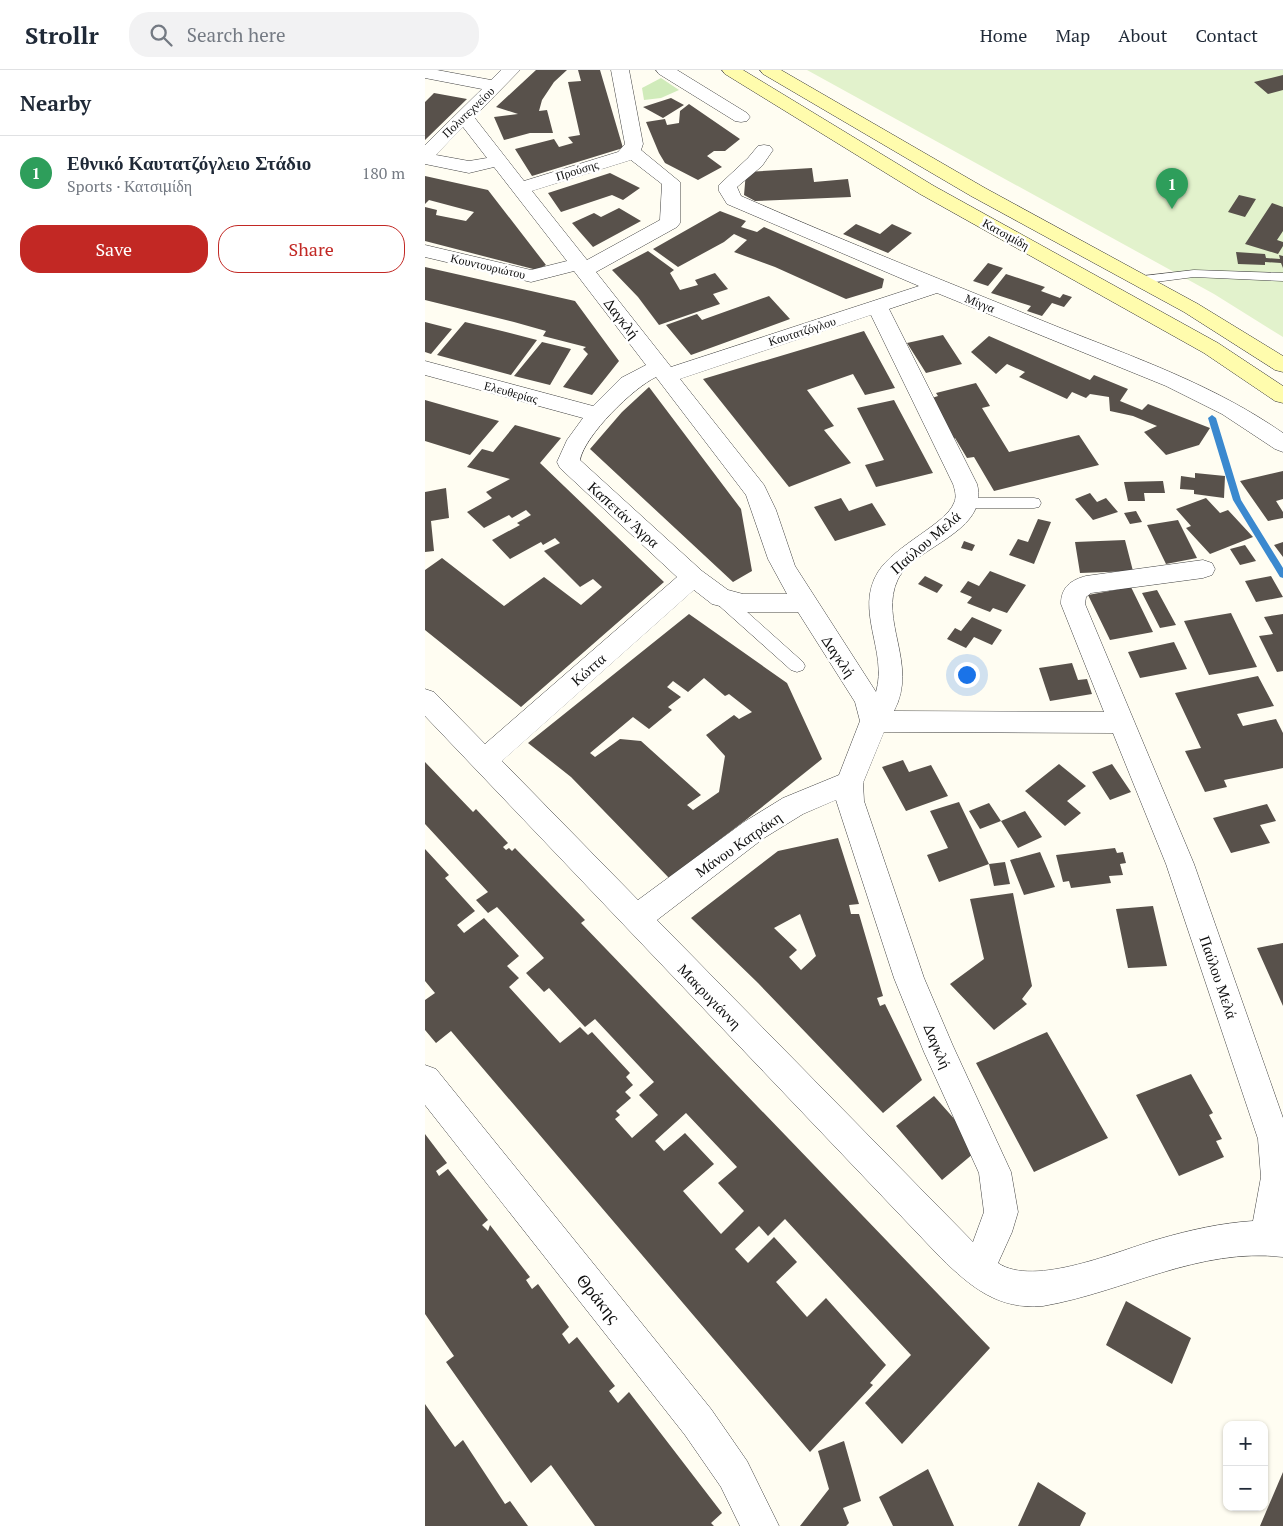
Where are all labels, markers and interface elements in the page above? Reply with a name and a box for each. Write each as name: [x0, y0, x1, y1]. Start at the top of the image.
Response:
search box: [129, 12, 479, 57]
text: Strollr: [25, 19, 99, 51]
icon: search: [147, 21, 175, 49]
text: Search here: [187, 22, 286, 47]
text: Home: [980, 23, 1027, 47]
text: Map: [1055, 23, 1090, 47]
text: About: [1118, 23, 1167, 47]
text: Contact: [1195, 23, 1258, 47]
street label: Πολυτεχνείου: [439, 83, 497, 141]
text: Nearby: [20, 89, 91, 117]
text: Εθνικό Καυτατζόγλειο Στάδιο: [67, 150, 311, 175]
street label: Προύσης: [554, 156, 601, 184]
text: 1: [31, 162, 41, 184]
text: 180 m: [362, 162, 405, 184]
pin: 1: [1156, 168, 1188, 209]
text: Sports · Κατσιμίδη: [67, 175, 192, 197]
street label: Κατσιμίδη: [980, 215, 1032, 253]
button: Save: [20, 225, 208, 273]
button: Share: [218, 225, 405, 273]
street label: Κουντουριώτου: [449, 250, 527, 282]
street label: Μίγγα: [963, 290, 998, 316]
street label: Δαγκλή: [600, 293, 644, 343]
street label: Καυτατζόγλου: [766, 313, 838, 349]
street label: Ελευθερίας: [482, 378, 540, 406]
street label: Καπετάν Άγρα: [584, 477, 664, 552]
street label: Παύλου Μελά: [886, 506, 964, 578]
street label: Δαγκλή: [818, 631, 860, 681]
street label: Κώττα: [566, 648, 610, 690]
your location: [954, 662, 980, 688]
street label: Μάνου Κατράκη: [691, 807, 785, 881]
street label: Παύλου Μελά: [1195, 933, 1243, 1021]
street label: Μακρυγιάννη: [674, 959, 746, 1033]
street label: Δαγκλή: [920, 1021, 956, 1072]
street label: Θράκης: [572, 1268, 626, 1328]
map controls: [1223, 1421, 1268, 1511]
button: +: [1223, 1421, 1268, 1466]
button: −: [1223, 1466, 1268, 1511]

